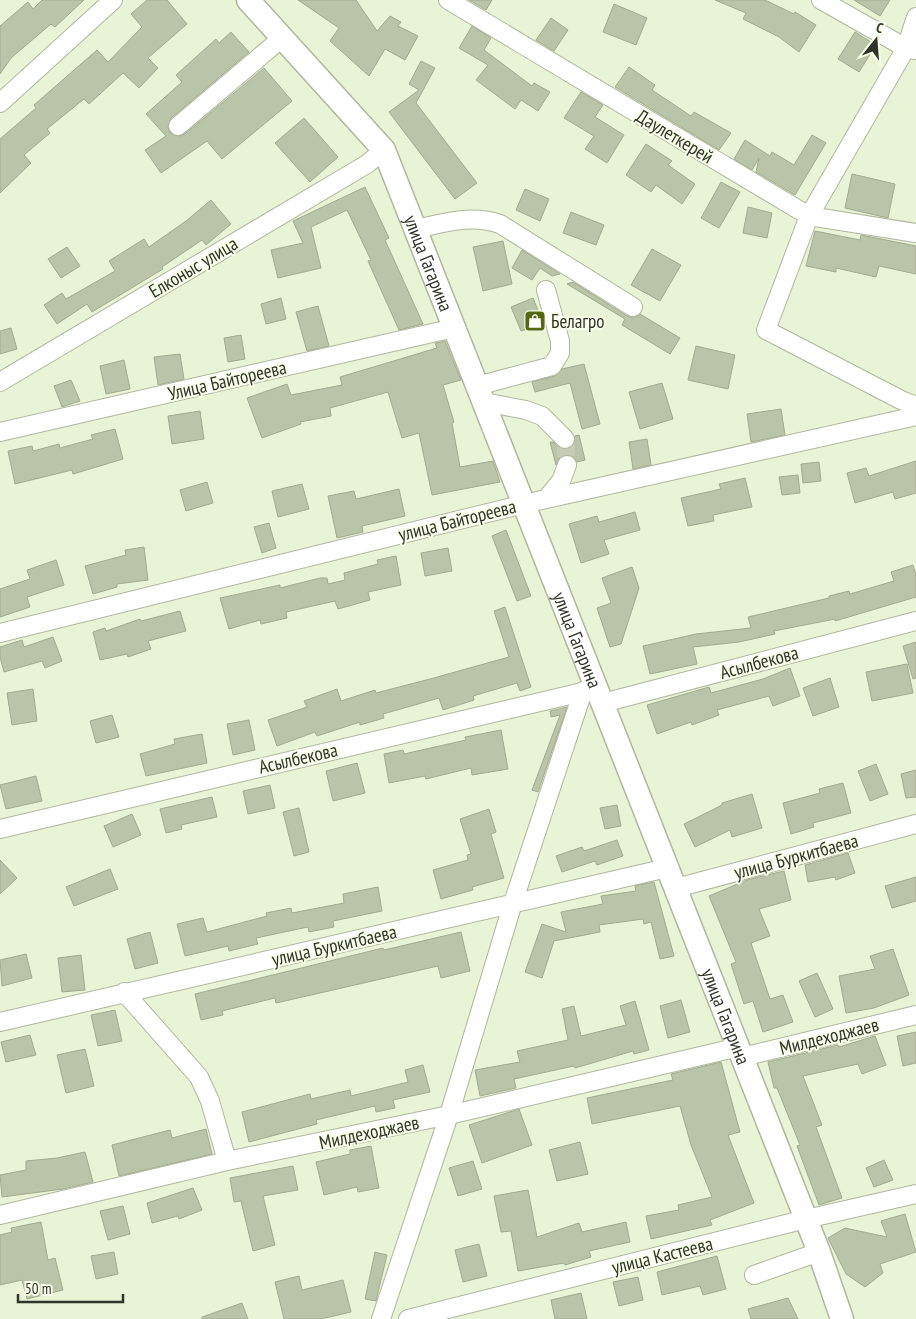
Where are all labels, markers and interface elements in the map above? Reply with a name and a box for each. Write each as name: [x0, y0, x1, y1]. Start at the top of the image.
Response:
north arrow: [851, 15, 901, 65]
text: С: [874, 18, 886, 37]
street label: Даулеткерей: [632, 104, 718, 168]
street label: улица Гагарина: [399, 211, 458, 315]
street label: Елконыс улица: [144, 231, 242, 303]
shop icon: Белагро: [523, 309, 547, 333]
place label: Белагро: [551, 309, 604, 333]
street label: Улица Байтореева: [165, 355, 289, 405]
street label: улица Байтореева: [396, 494, 518, 546]
street label: улица Гагарина: [548, 588, 607, 691]
street label: Асылбекова: [717, 640, 801, 684]
street label: Асылбекова: [256, 737, 340, 779]
street label: улица Буркитбаева: [731, 828, 861, 884]
street label: улица Буркитбаева: [269, 919, 399, 971]
street label: улица Гагарина: [696, 965, 756, 1068]
street label: Милдеходжаев: [777, 1012, 881, 1060]
street label: Милдеходжаев: [317, 1110, 421, 1154]
street label: улица Кастеева: [609, 1231, 715, 1279]
scale bar: [18, 1272, 122, 1304]
text: 50 m: [25, 1279, 51, 1298]

